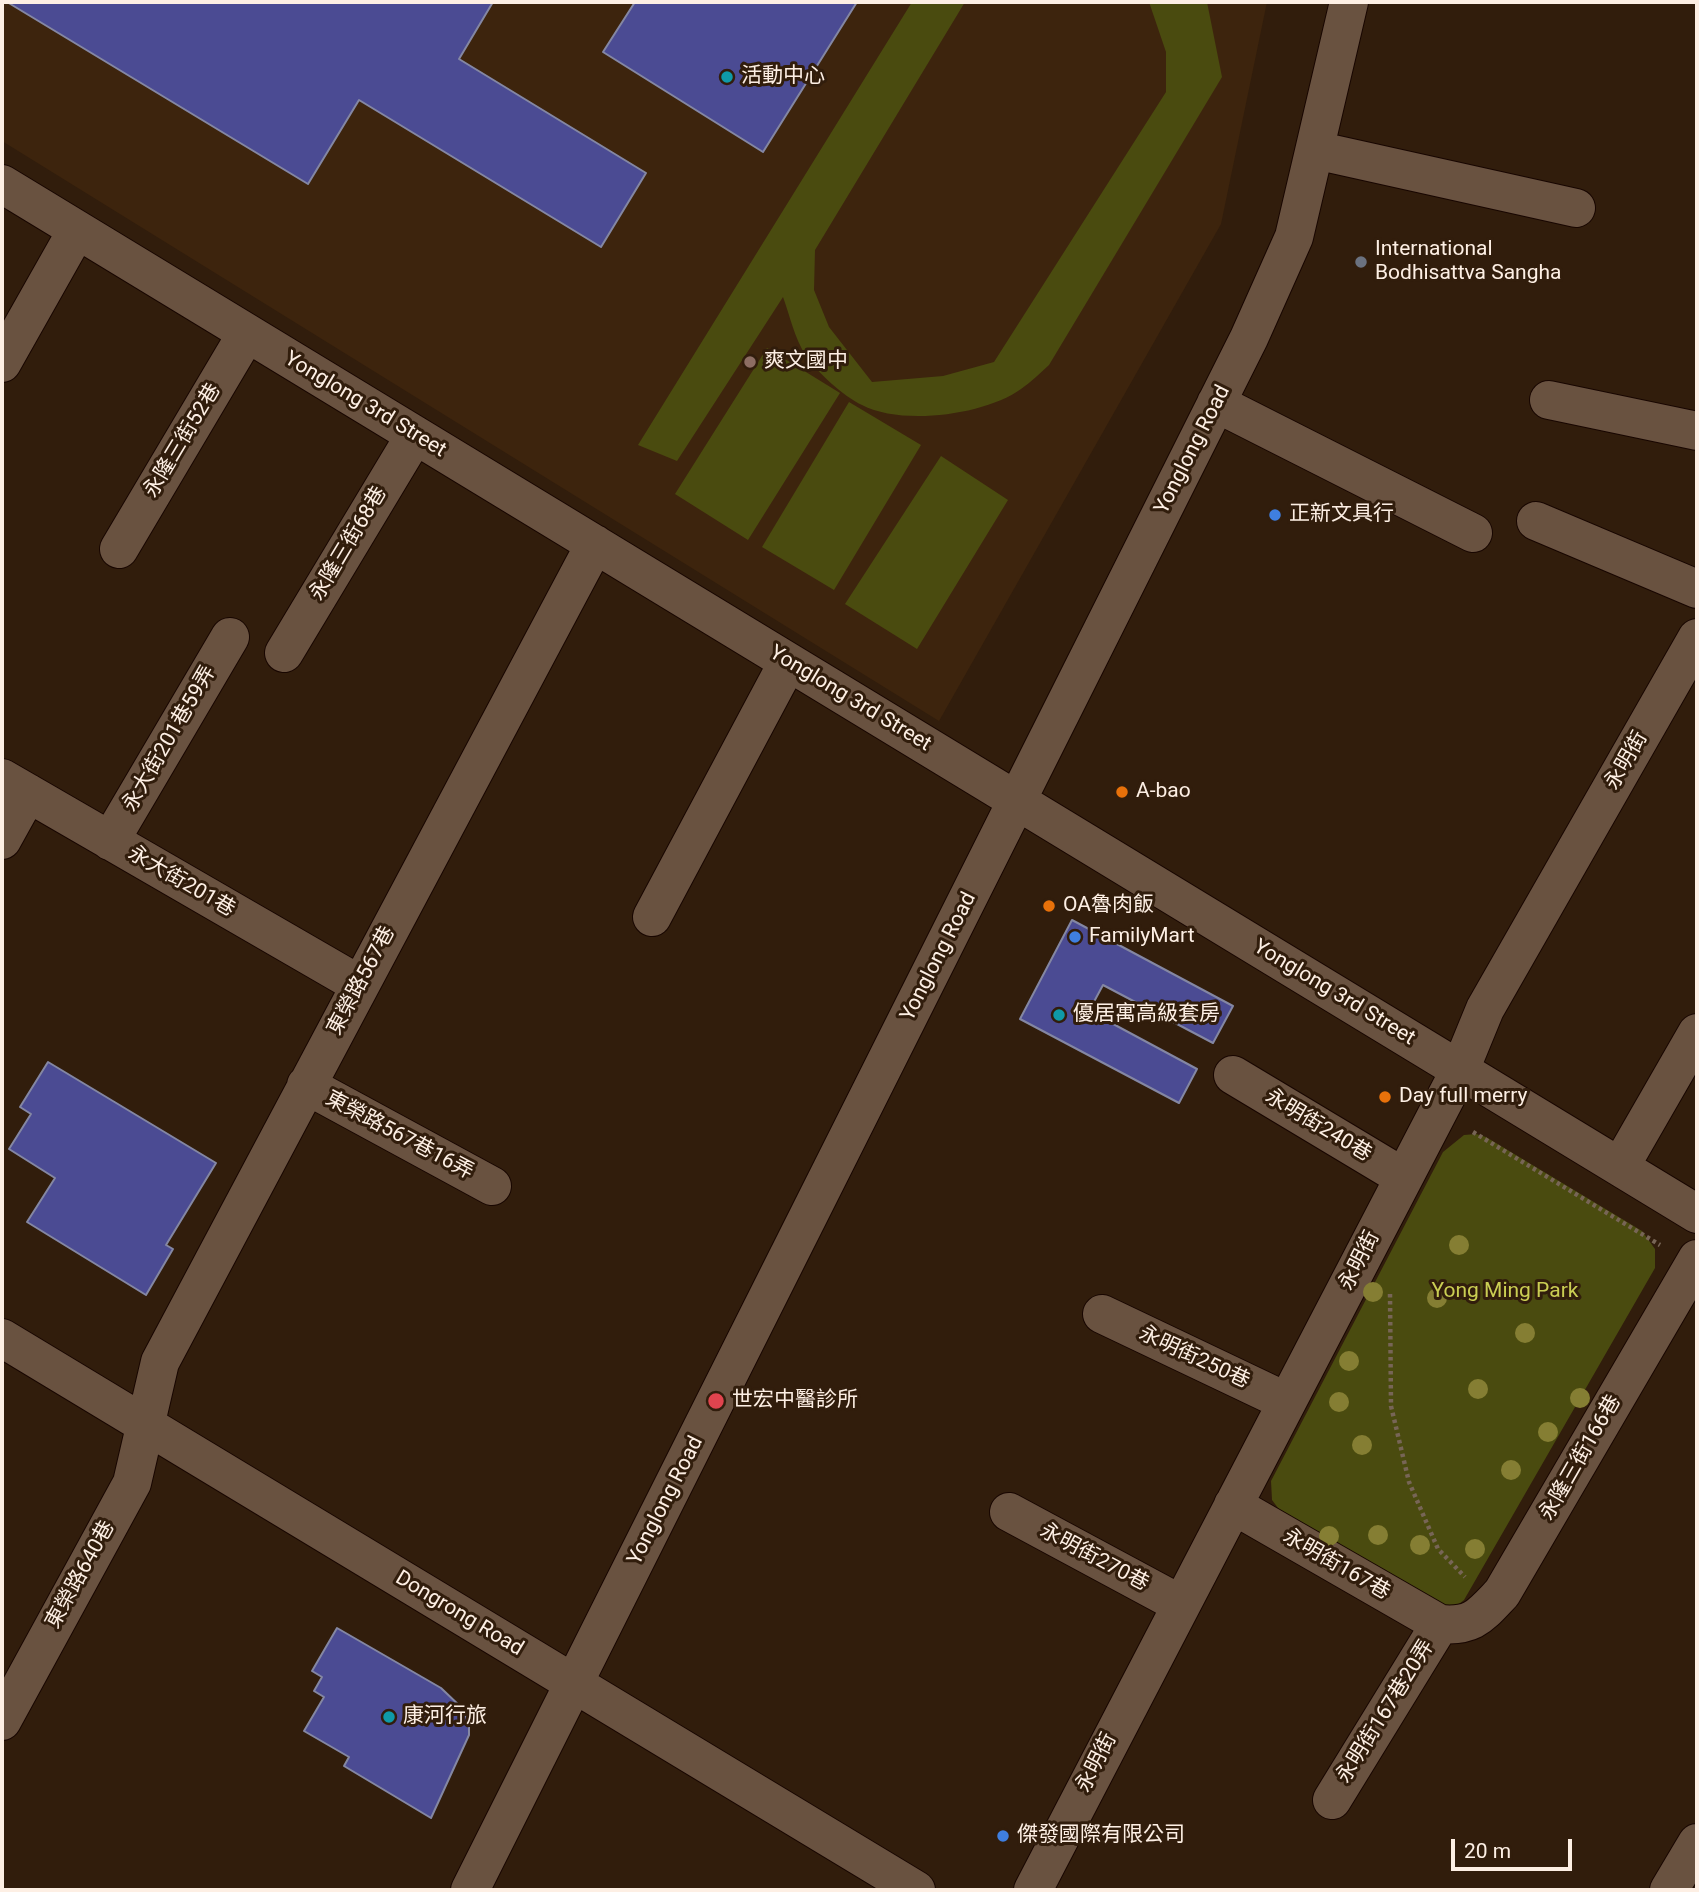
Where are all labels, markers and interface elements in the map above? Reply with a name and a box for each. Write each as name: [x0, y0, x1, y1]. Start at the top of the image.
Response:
place label: 活動中心: [741, 64, 825, 90]
marker: 活動中心: [719, 69, 735, 85]
place label: International Bodhisattva Sangha: [1375, 237, 1561, 287]
marker: International Bodhisattva Sangha: [1353, 254, 1369, 270]
street label: Yonglong 3rd Street: [280, 347, 450, 463]
place label: 爽文國中: [764, 349, 848, 375]
marker: 爽文國中: [742, 354, 758, 370]
street label: 永隆三街52巷: [139, 379, 227, 503]
street label: Yonglong Road: [1150, 381, 1236, 519]
street label: 永隆三街68巷: [305, 482, 393, 606]
place label: 正新文具行: [1289, 502, 1394, 528]
marker: 正新文具行: [1267, 507, 1283, 523]
street label: Yonglong 3rd Street: [765, 641, 935, 757]
street label: 永大街201巷59弄: [118, 662, 222, 816]
street label: 永明街: [1600, 727, 1654, 795]
place label: A-bao: [1136, 779, 1191, 805]
marker: A-bao: [1114, 784, 1130, 800]
street label: 永大街201巷: [123, 841, 239, 923]
street label: Yonglong Road: [896, 888, 982, 1026]
place label: OA魯肉飯: [1063, 893, 1154, 919]
marker: OA魯肉飯: [1041, 898, 1057, 914]
street label: 東榮路567巷: [323, 922, 401, 1040]
place label: FamilyMart: [1089, 924, 1195, 950]
marker: FamilyMart: [1067, 929, 1083, 945]
street label: Yonglong 3rd Street: [1249, 935, 1419, 1051]
place label: 優居寓高級套房: [1073, 1002, 1220, 1028]
marker: 優居寓高級套房: [1051, 1007, 1067, 1023]
street label: 永明街240巷: [1260, 1084, 1376, 1168]
place label: Day full merry: [1399, 1084, 1527, 1110]
street label: 東榮路567巷16弄: [321, 1086, 477, 1186]
marker: Day full merry: [1377, 1089, 1393, 1105]
street label: 永明街: [1334, 1227, 1386, 1295]
park label: Yong Ming Park: [1432, 1279, 1578, 1305]
street label: 永明街250巷: [1135, 1321, 1253, 1395]
place label: 世宏中醫診所: [732, 1388, 858, 1414]
marker: 世宏中醫診所: [706, 1391, 726, 1411]
street label: 永隆三街166巷: [1535, 1391, 1627, 1525]
street label: Yonglong Road: [623, 1432, 709, 1570]
street label: 東榮路640巷: [41, 1517, 121, 1633]
street label: 永明街270巷: [1035, 1519, 1153, 1597]
street label: 永明街167巷: [1278, 1524, 1394, 1606]
street label: Dongrong Road: [390, 1566, 528, 1662]
street label: 永明街167巷20弄: [1332, 1636, 1440, 1788]
place label: 康河行旅: [403, 1704, 487, 1730]
marker: 康河行旅: [381, 1709, 397, 1725]
street label: 永明街: [1071, 1729, 1123, 1797]
place label: 傑發國際有限公司: [1017, 1823, 1185, 1849]
scale bar: [1454, 1826, 1575, 1870]
marker: 傑發國際有限公司: [995, 1828, 1011, 1844]
text: 20 m: [1464, 1839, 1511, 1863]

